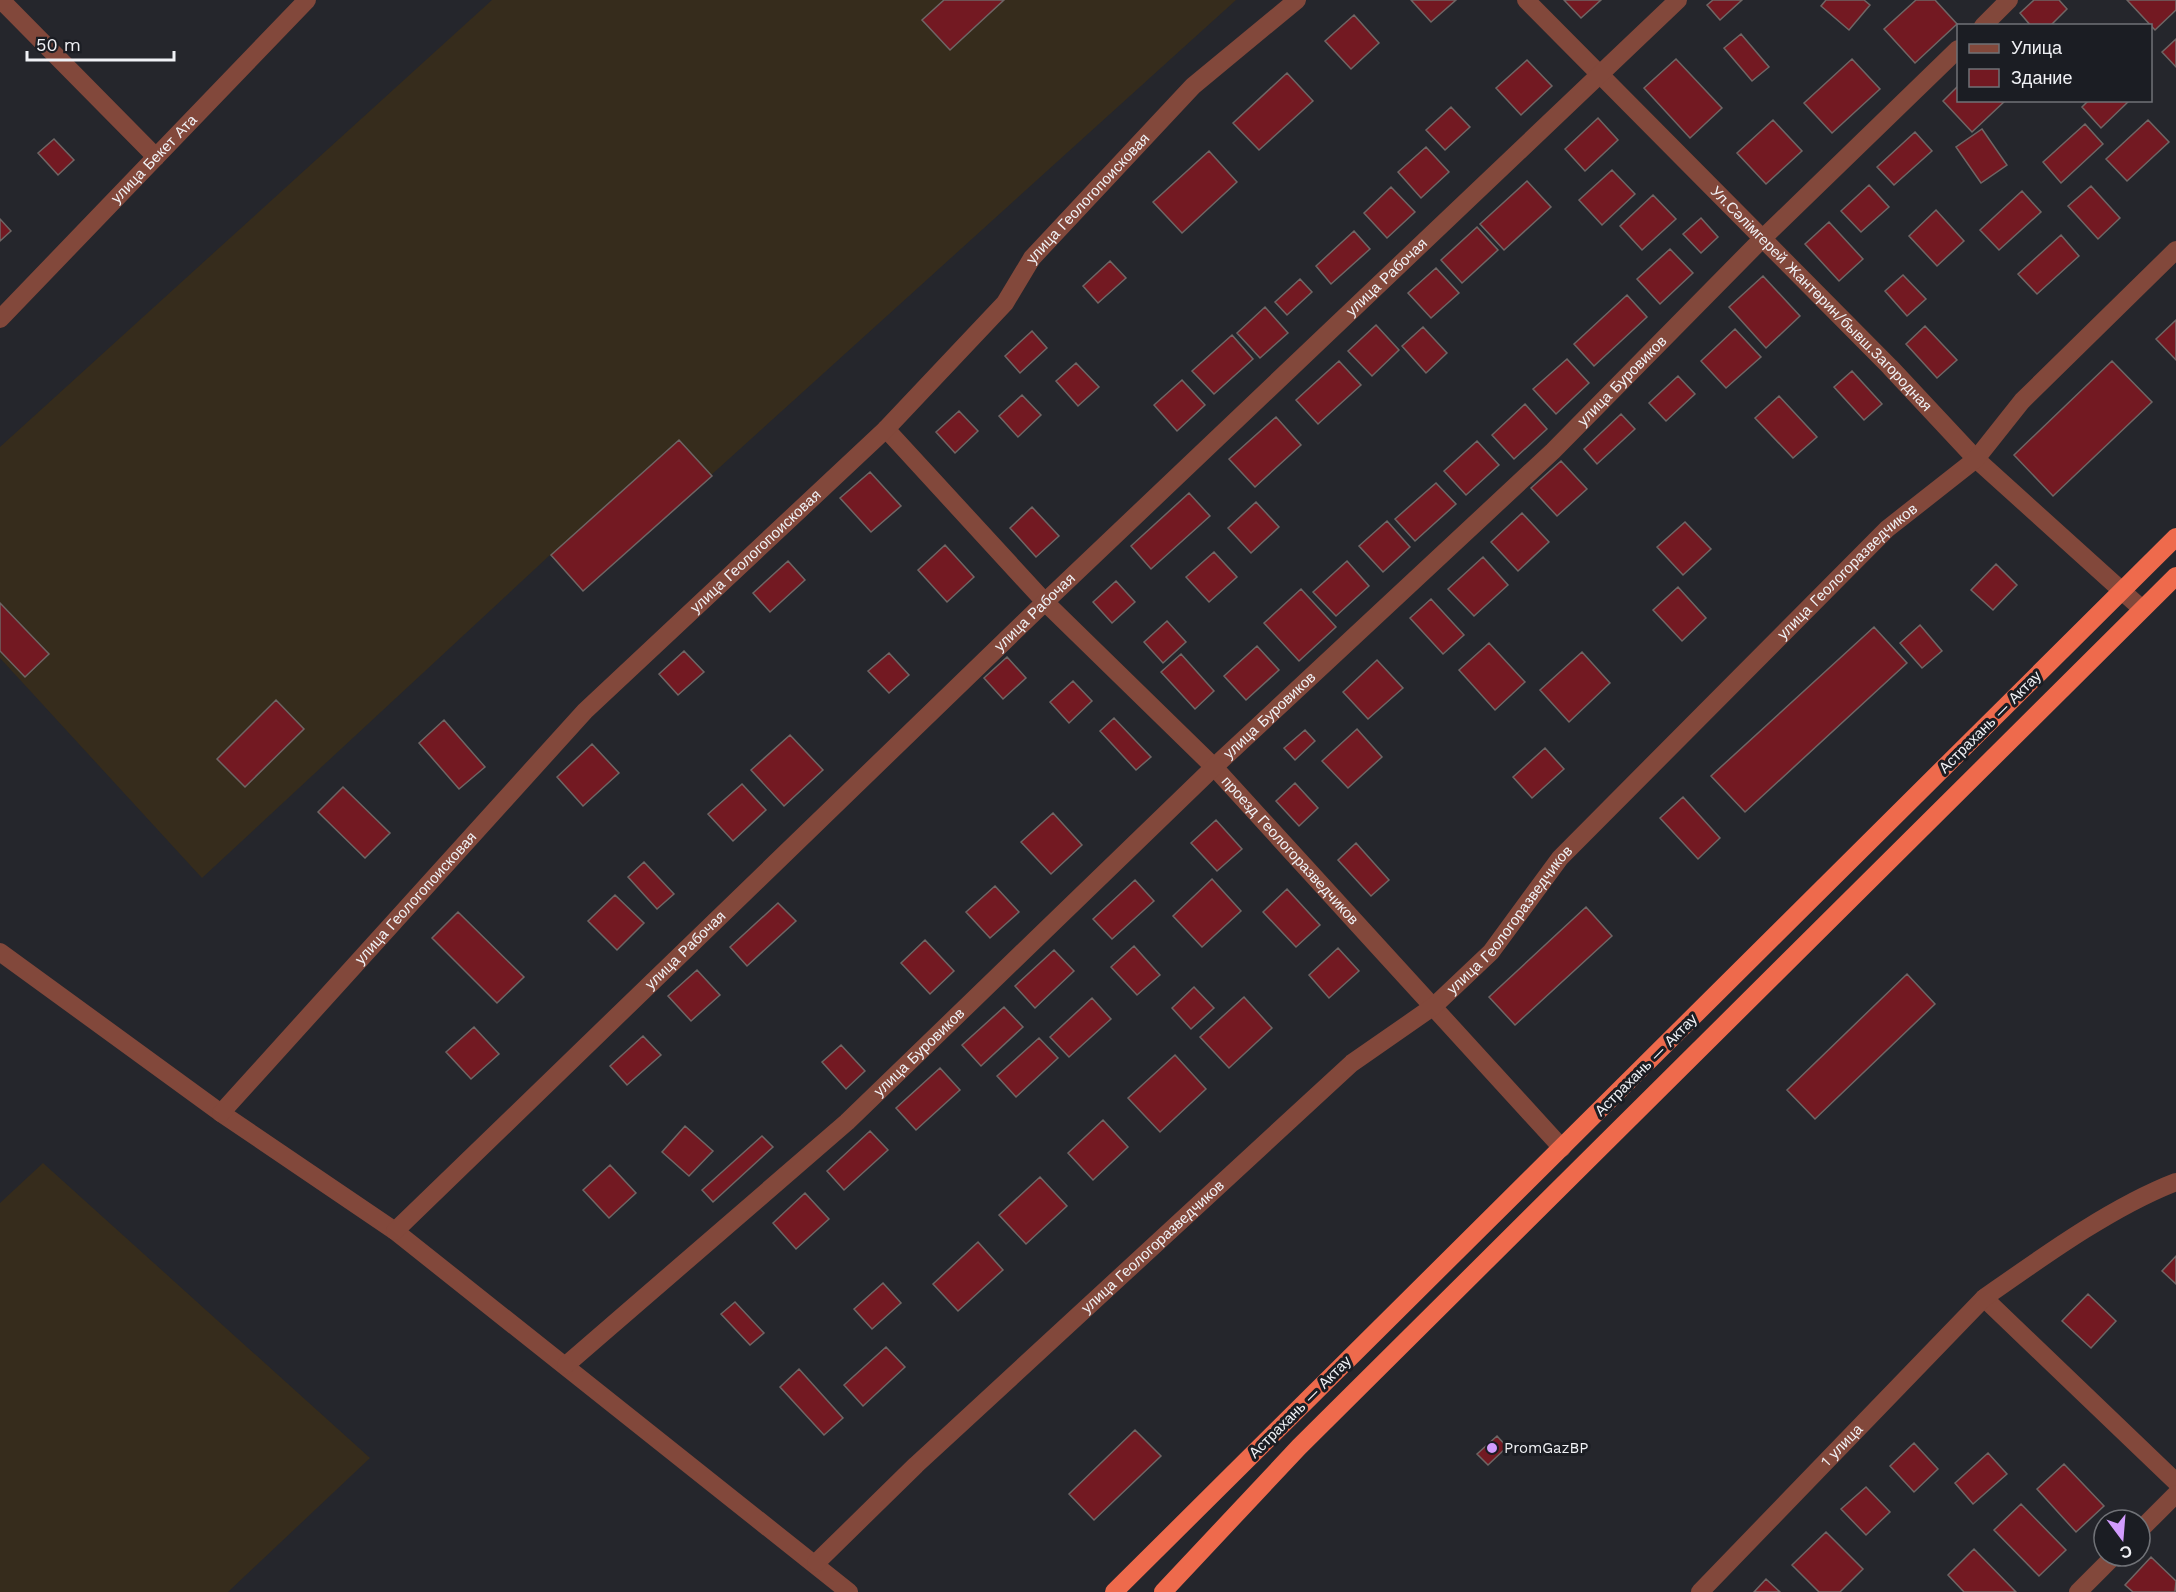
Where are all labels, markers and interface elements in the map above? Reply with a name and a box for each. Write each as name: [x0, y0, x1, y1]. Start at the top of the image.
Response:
scale bar: [27, 24, 174, 62]
legend: [1957, 24, 2152, 102]
text: 50 m: [36, 34, 81, 55]
text: Улица: [2011, 37, 2063, 58]
text: Здание: [2011, 67, 2072, 88]
street label: улица Бекет Ата: [107, 111, 201, 207]
street label: улица Геологопоисковая: [1022, 129, 1153, 267]
street label: Ул.Сәлімгерей Жантөрин/бывш.Загородная: [1707, 182, 1936, 415]
street label: улица Рабочая: [1342, 234, 1431, 320]
street label: улица Буровиков: [1574, 332, 1670, 430]
street label: улица Геологопоисковая: [686, 486, 825, 617]
street label: улица Геологоразведчиков: [1774, 500, 1921, 643]
street label: улица Рабочая: [991, 569, 1079, 655]
street label: Астрахань — Актау: [1935, 667, 2045, 777]
street label: улица Буровиков: [1220, 668, 1319, 763]
street label: проезд Геологоразведчиков: [1218, 772, 1362, 928]
street label: улица Геологопоисковая: [351, 828, 480, 968]
street label: улица Геологоразведчиков: [1443, 842, 1576, 998]
street label: улица Рабочая: [641, 907, 729, 993]
street label: улица Буровиков: [870, 1004, 968, 1100]
street label: Астрахань — Актау: [1591, 1010, 1701, 1120]
street label: улица Геологоразведчиков: [1078, 1176, 1228, 1317]
street label: Астрахань — Актау: [1245, 1352, 1355, 1462]
street label: 1 улица: [1817, 1420, 1867, 1470]
place label: PromGazBP: [1504, 1439, 1588, 1457]
marker: PromGazBP: [1485, 1441, 1499, 1455]
north arrow: [2092, 1508, 2152, 1568]
text: С: [2117, 1541, 2134, 1563]

